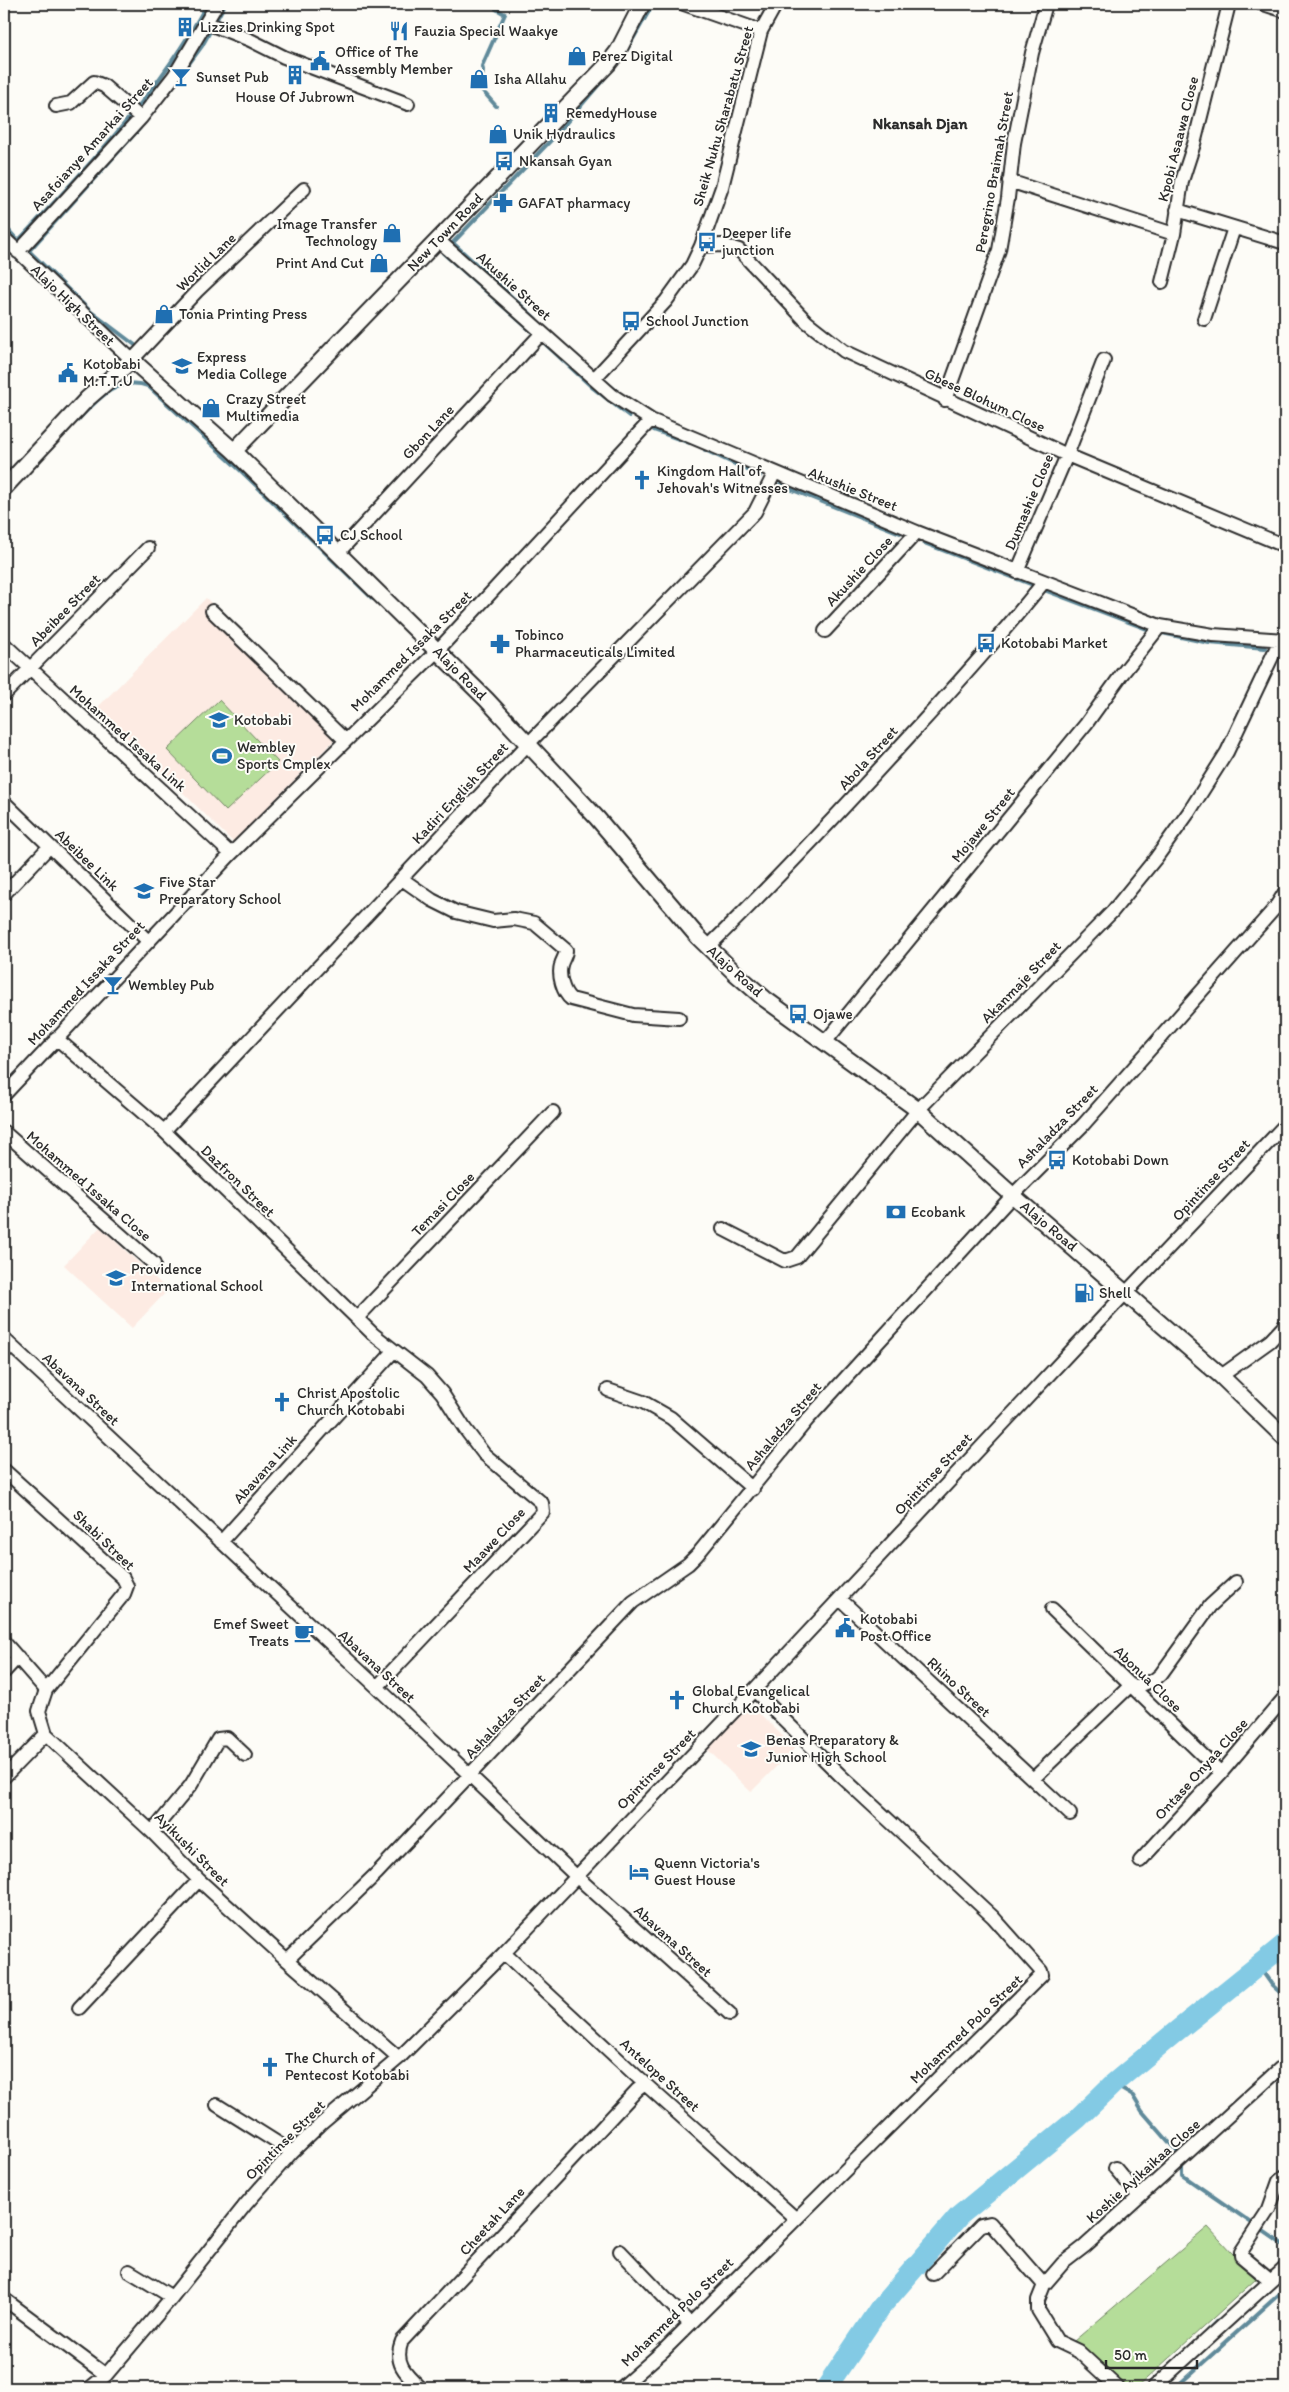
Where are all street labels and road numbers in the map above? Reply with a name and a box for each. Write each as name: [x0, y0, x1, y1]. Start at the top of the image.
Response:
street label: Sheik Nuhu Sharabatu Street: [689, 23, 757, 208]
street label: Asafoianye Amarkai Street: [27, 73, 157, 214]
street label: Kpobi Asaawa Close: [1154, 75, 1202, 203]
street label: Peregrino Braimah Street: [971, 90, 1017, 254]
street label: New Town Road: [403, 189, 487, 275]
street label: Worlid Lane: [172, 229, 240, 295]
street label: Akushie Street: [473, 248, 555, 325]
street label: Alajo High Street: [27, 260, 119, 350]
street label: Gbese Blohum Close: [922, 364, 1048, 436]
street label: Gbon Lane: [398, 401, 458, 463]
street label: Dumashie Close: [1001, 451, 1057, 553]
street label: Akushie Street: [806, 463, 900, 515]
street label: Akushie Close: [822, 532, 896, 610]
street label: Abeibee Street: [26, 570, 104, 650]
street label: Mohammed Issaka Street: [347, 586, 476, 715]
street label: Alajo Road: [429, 642, 491, 704]
street label: Mohammed Issaka Link: [66, 681, 190, 795]
street label: Abola Street: [835, 722, 902, 794]
street label: Kadiri English Street: [408, 738, 512, 848]
street label: Mojawe Street: [947, 784, 1019, 866]
street label: Abeibee Link: [51, 825, 123, 895]
street label: Mohammed Issaka Street: [24, 917, 149, 1049]
street label: Akanmaje Street: [977, 937, 1065, 1027]
street label: Alajo Road: [703, 941, 767, 1001]
street label: Ashaladza Street: [1012, 1080, 1102, 1172]
street label: Mohammed Issaka Close: [23, 1127, 155, 1245]
street label: Opintinse Street: [1168, 1135, 1254, 1225]
street label: Dazfron Street: [197, 1141, 279, 1221]
street label: Temasi Close: [408, 1168, 478, 1240]
street label: Alajo Road: [1017, 1197, 1081, 1255]
street label: Abavana Street: [39, 1349, 124, 1430]
street label: Ashaladza Street: [741, 1378, 825, 1474]
street label: Opintinse Street: [890, 1429, 976, 1519]
street label: Abavana Link: [229, 1430, 301, 1507]
street label: Maawe Close: [459, 1503, 529, 1577]
street label: Shabi Street: [69, 1506, 139, 1574]
street label: Abavana Street: [335, 1626, 420, 1707]
street label: Abonua Close: [1110, 1642, 1186, 1716]
street label: Rhino Street: [924, 1653, 995, 1721]
street label: Ashaladza Street: [461, 1670, 549, 1762]
street label: Ontase Onyaa Close: [1151, 1714, 1251, 1824]
street label: Opintinse Street: [613, 1724, 699, 1813]
street label: Ayikushi Street: [151, 1808, 233, 1890]
street label: Abavana Street: [630, 1901, 716, 1981]
street label: Mohammed Polo Street: [906, 1970, 1026, 2087]
street label: Antelope Street: [616, 2034, 704, 2116]
street label: Opintinse Street: [241, 2096, 329, 2184]
street label: Koshie Ayikaikaa Close: [1082, 2115, 1204, 2227]
street label: Cheetah Lane: [455, 2183, 529, 2259]
street label: Mohammed Polo Street: [617, 2253, 737, 2370]

